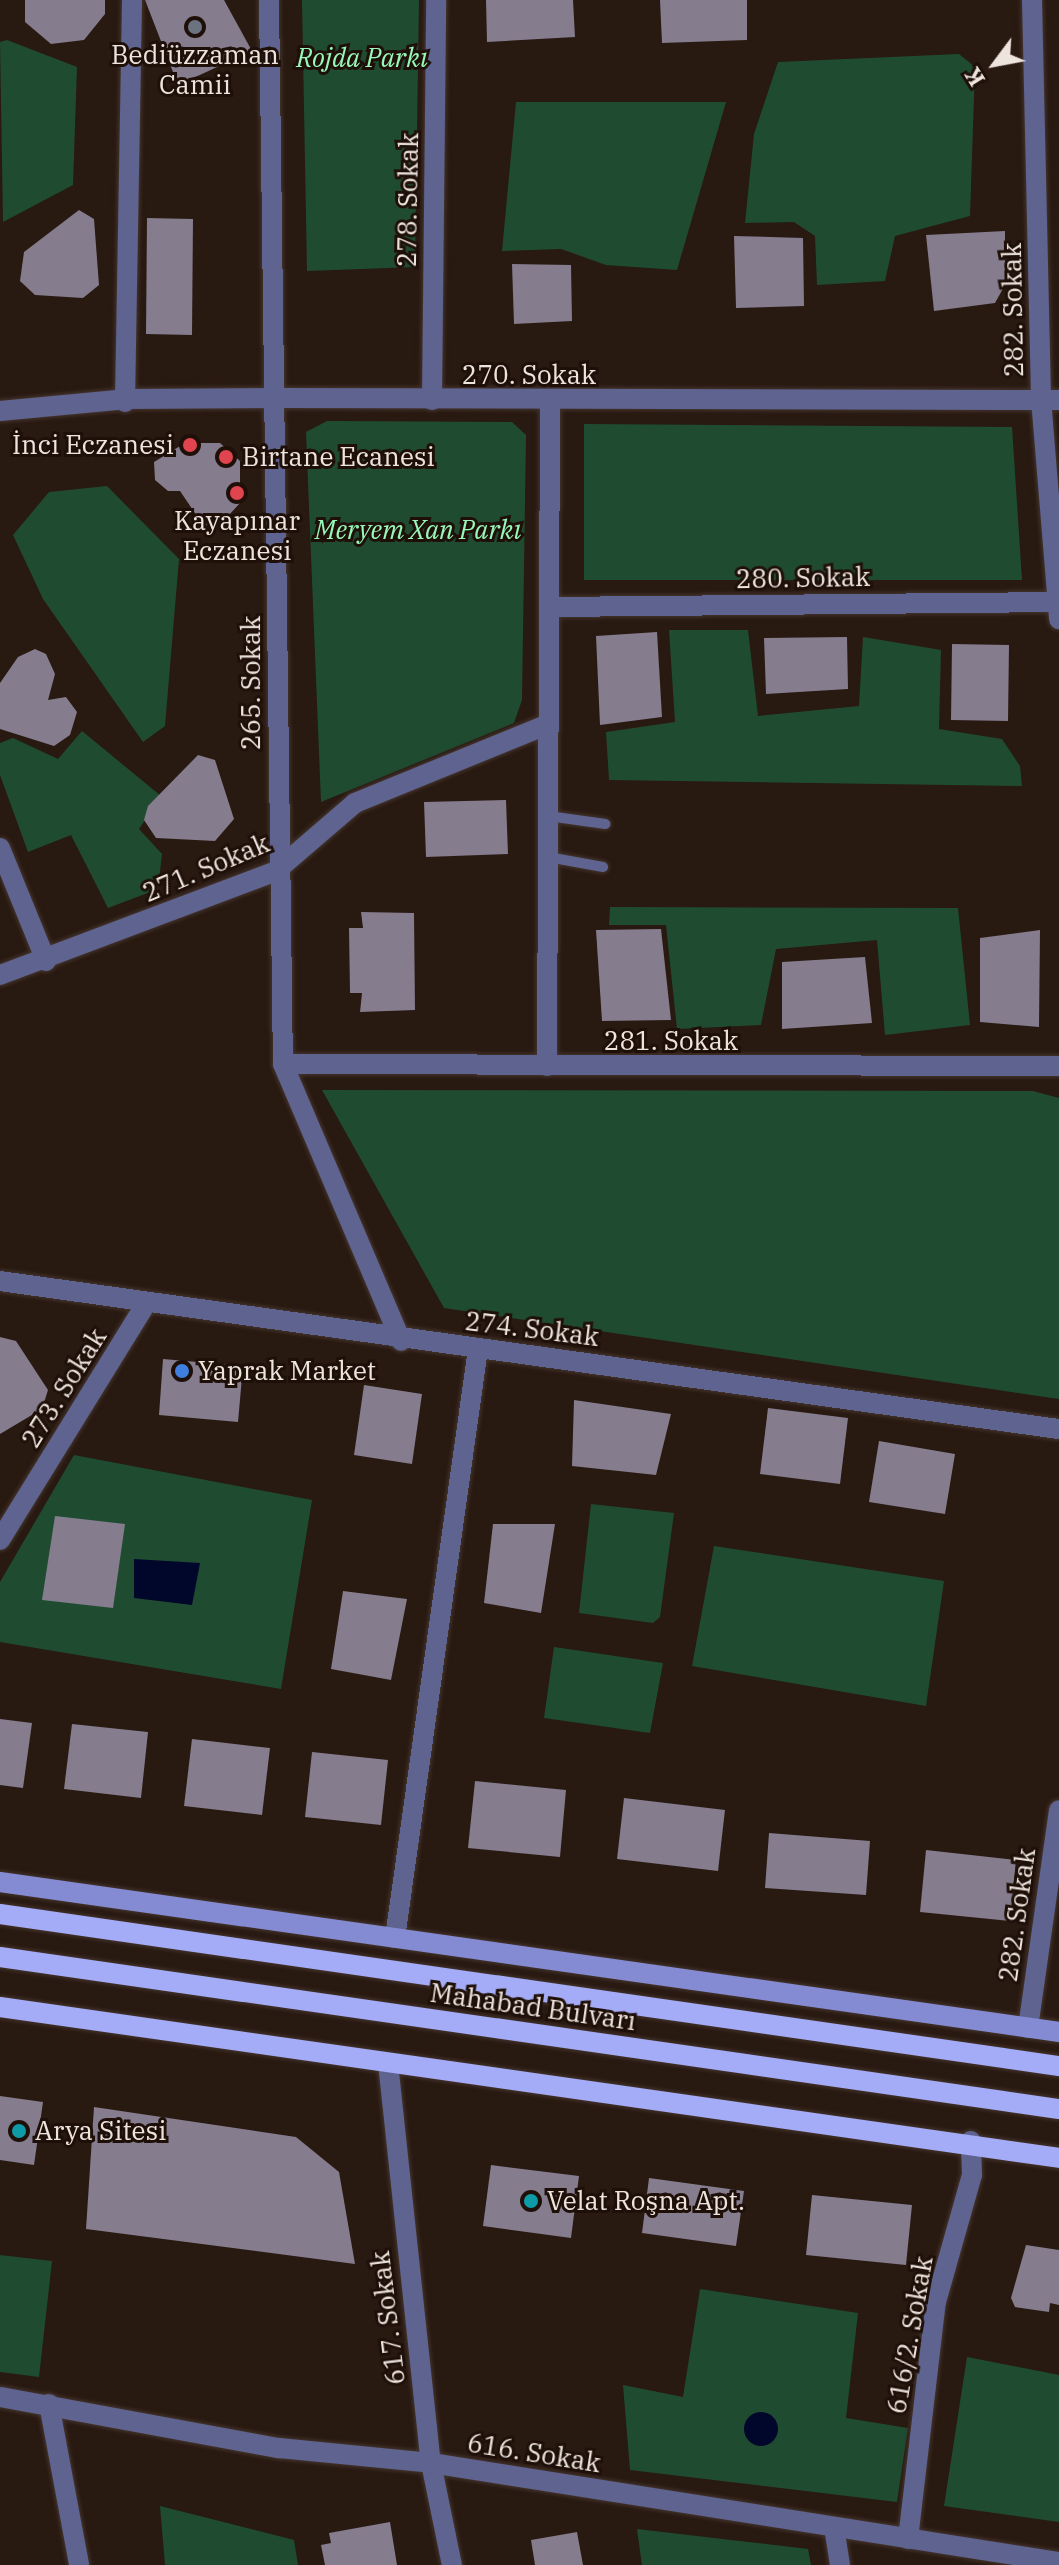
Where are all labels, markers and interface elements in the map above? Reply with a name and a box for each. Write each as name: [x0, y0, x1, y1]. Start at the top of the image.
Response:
marker: Bediüzzaman Camii: [186, 18, 204, 36]
north arrow: [955, 24, 1035, 104]
place label: Bediüzzaman Camii: [111, 39, 279, 100]
park label: Rojda Parkı: [296, 42, 428, 74]
text: K: [957, 62, 991, 92]
street label: 278. Sokak: [391, 133, 425, 267]
street label: 282. Sokak: [996, 243, 1030, 377]
street label: 270. Sokak: [462, 359, 596, 391]
place label: İnci Eczanesi: [12, 429, 174, 461]
marker: İnci Eczanesi: [181, 436, 199, 454]
place label: Birtane Ecanesi: [242, 441, 435, 473]
marker: Birtane Ecanesi: [217, 448, 235, 466]
marker: Kayapınar Eczanesi: [228, 484, 246, 502]
place label: Kayapınar Eczanesi: [174, 505, 300, 566]
park label: Meryem Xan Parkı: [315, 514, 521, 546]
street label: 280. Sokak: [736, 561, 870, 595]
street label: 265. Sokak: [235, 616, 267, 750]
street label: 271. Sokak: [138, 827, 274, 909]
street label: 281. Sokak: [604, 1025, 738, 1057]
street label: 274. Sokak: [463, 1305, 601, 1353]
street label: 273. Sokak: [15, 1323, 113, 1453]
place label: Yaprak Market: [198, 1355, 376, 1387]
marker: Yaprak Market: [173, 1362, 191, 1380]
street label: 282. Sokak: [992, 1846, 1042, 1984]
street label: Mahabad Bulvarı: [428, 1977, 638, 2037]
place label: Arya Sitesi: [35, 2115, 166, 2147]
marker: Arya Sitesi: [10, 2122, 28, 2140]
place label: Velat Roşna Apt.: [547, 2185, 745, 2217]
marker: Velat Roşna Apt.: [522, 2192, 540, 2210]
street label: 617. Sokak: [364, 2249, 412, 2387]
street label: 616/2. Sokak: [881, 2254, 939, 2416]
street label: 616. Sokak: [465, 2427, 603, 2479]

